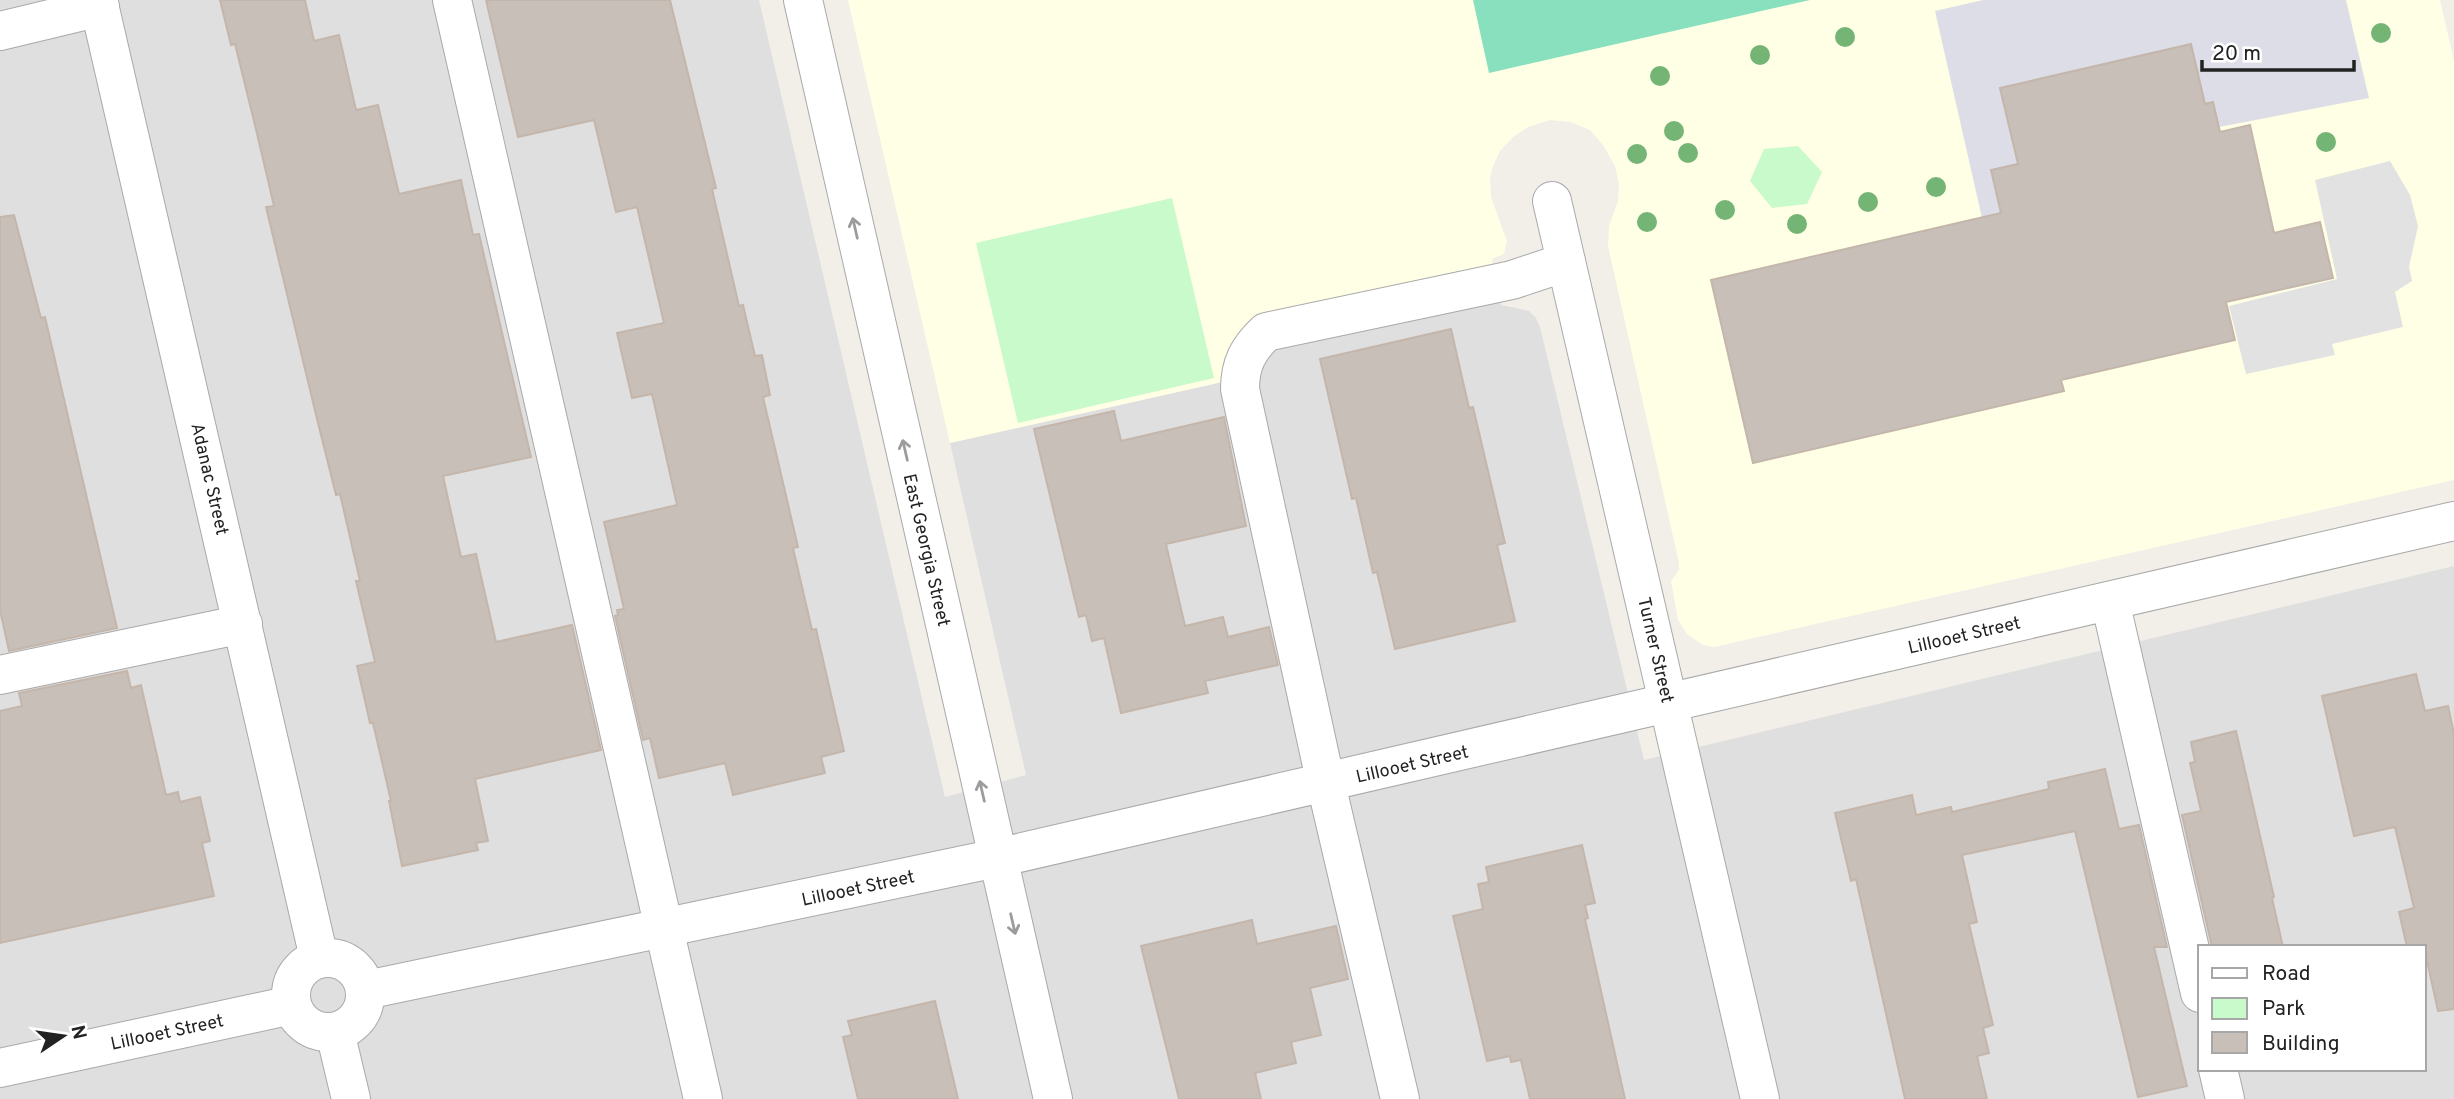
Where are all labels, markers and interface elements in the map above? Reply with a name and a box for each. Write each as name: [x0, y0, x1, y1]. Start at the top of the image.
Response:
scale bar: [2202, 28, 2354, 72]
text: 20 m: [2212, 41, 2261, 68]
one-way arrow: [847, 217, 861, 240]
street label: Adanac Street: [184, 421, 233, 538]
one-way arrow: [897, 439, 911, 462]
street label: East Georgia Street: [897, 472, 954, 629]
street label: Turner Street: [1631, 595, 1678, 706]
street label: Lillooet Street: [1906, 612, 2023, 661]
street label: Lillooet Street: [1354, 741, 1471, 790]
one-way arrow: [975, 780, 988, 803]
street label: Lillooet Street: [800, 866, 917, 913]
one-way arrow: [1006, 912, 1020, 935]
legend: [2198, 945, 2426, 1071]
text: Road: [2262, 961, 2311, 988]
text: Park: [2262, 996, 2305, 1023]
north arrow: [28, 1001, 98, 1071]
street label: Lillooet Street: [109, 1010, 226, 1057]
text: N: [64, 1023, 91, 1042]
text: Building: [2262, 1031, 2340, 1058]

